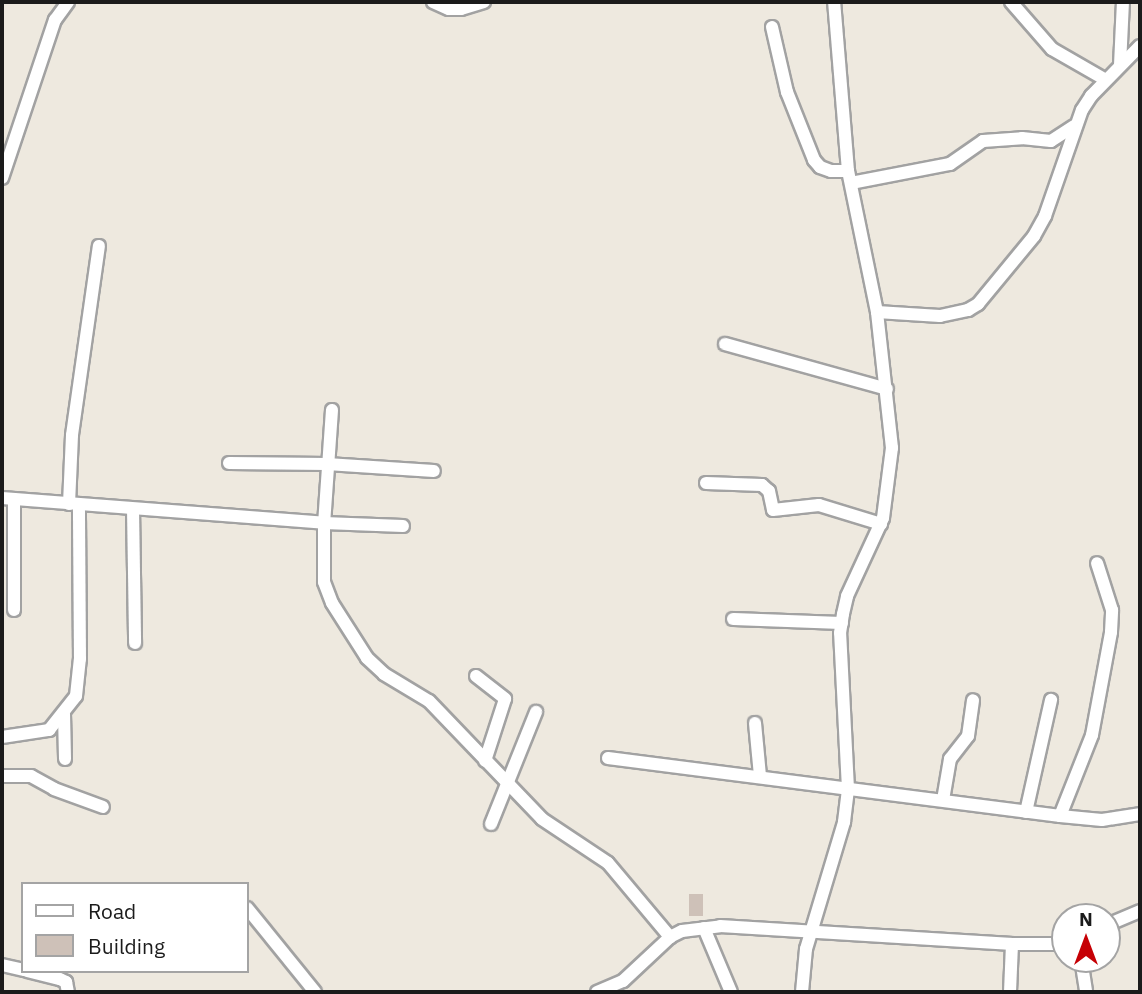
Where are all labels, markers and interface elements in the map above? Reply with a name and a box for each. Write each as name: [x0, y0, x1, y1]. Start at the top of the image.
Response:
legend: [21, 882, 248, 973]
text: Road: [88, 897, 136, 925]
north arrow: [1051, 903, 1121, 973]
text: N: [1079, 907, 1093, 931]
text: Building: [88, 932, 165, 960]

